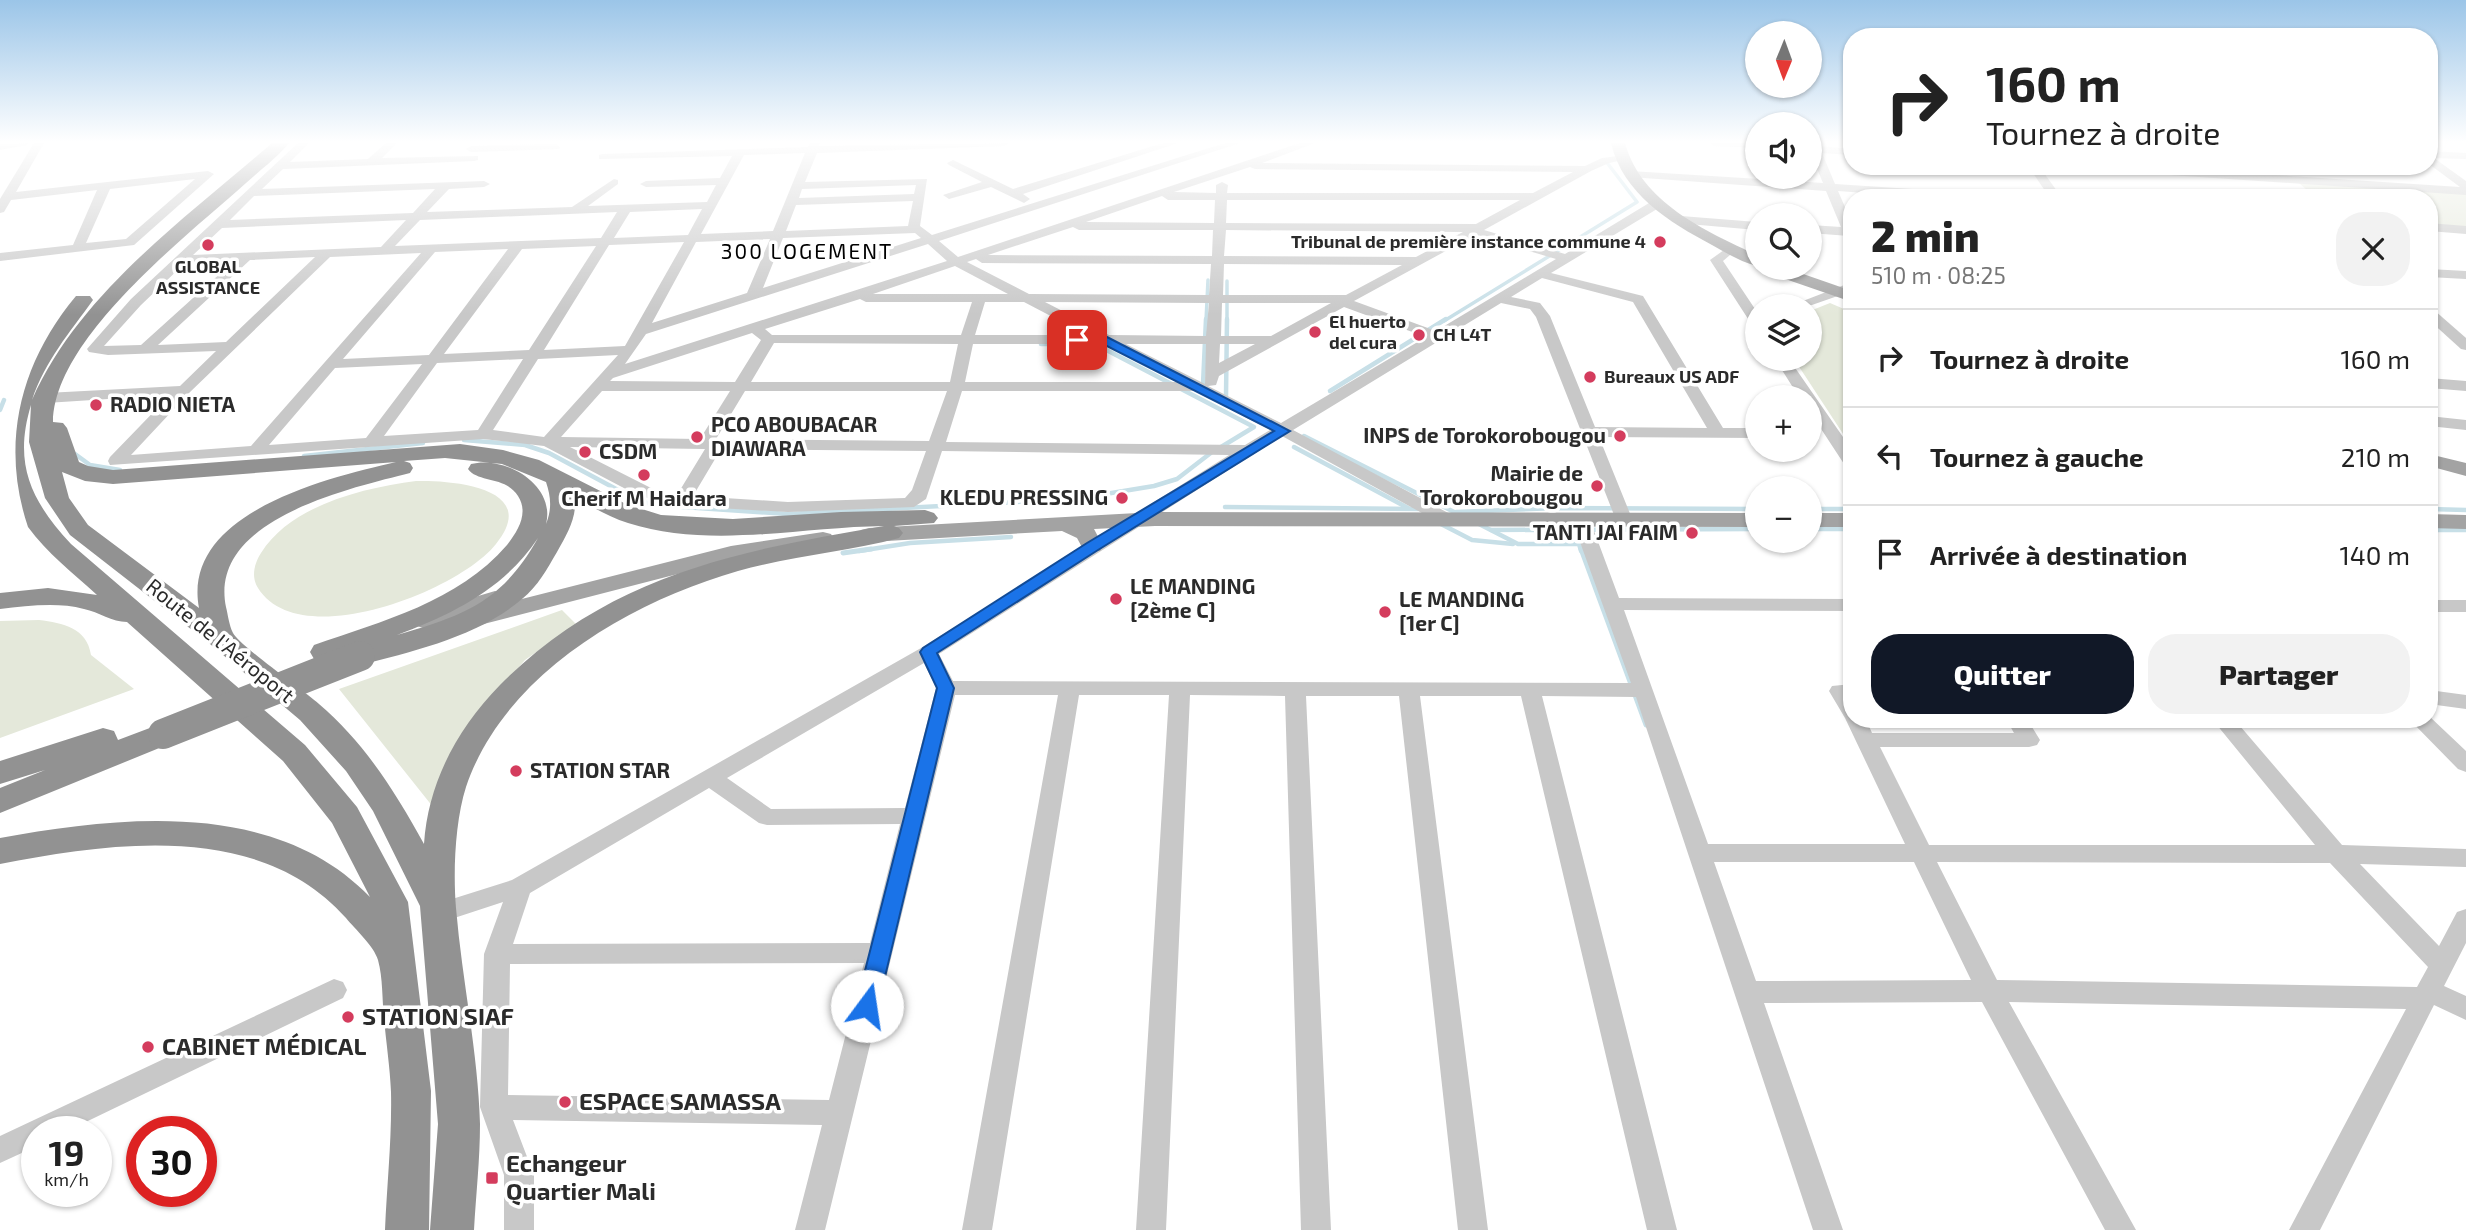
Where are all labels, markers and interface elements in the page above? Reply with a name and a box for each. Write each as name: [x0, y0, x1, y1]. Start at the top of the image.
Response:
north arrow: [1745, 21, 1822, 98]
map controls: [1745, 21, 1822, 553]
text: 160 m: [1986, 53, 2121, 112]
icon: right: [1871, 56, 1962, 147]
button: sound: [1745, 112, 1822, 189]
text: Tournez à droite: [1986, 113, 2220, 151]
button: search: [1745, 203, 1822, 280]
text: 2 min: [1871, 210, 1980, 260]
button: close: [2336, 212, 2410, 286]
place label: Tribunal de première instance commune 4: [1291, 230, 1646, 252]
marker: Tribunal de première instance commune 4: [1652, 234, 1668, 250]
marker: GLOBAL ASSISTANCE: [200, 237, 216, 253]
district label: 300 LOGEMENT: [721, 238, 893, 263]
place label: GLOBAL ASSISTANCE: [156, 255, 260, 298]
text: 510 m · 08:25: [1871, 261, 2006, 289]
button: layers: [1745, 294, 1822, 371]
pin: [1047, 310, 1107, 370]
place label: El huerto del cura: [1329, 310, 1406, 353]
icon: arrive: [1058, 321, 1096, 359]
place label: CH L4T: [1433, 323, 1491, 345]
marker: El huerto del cura: [1307, 324, 1323, 340]
marker: CH L4T: [1411, 327, 1427, 343]
icon: right: [1871, 339, 1909, 377]
text: Tournez à droite: [1930, 343, 2129, 374]
text: 160 m: [2341, 343, 2410, 374]
place label: Bureaux US ADF: [1604, 365, 1739, 387]
marker: Bureaux US ADF: [1582, 369, 1598, 385]
button: +: [1745, 385, 1822, 462]
place label: RADIO NIETA: [110, 391, 236, 416]
marker: RADIO NIETA: [88, 397, 104, 413]
place label: PCO ABOUBACAR DIAWARA: [711, 411, 877, 460]
place label: INPS de Torokorobougou: [1363, 422, 1606, 447]
marker: INPS de Torokorobougou: [1612, 428, 1628, 444]
marker: PCO ABOUBACAR DIAWARA: [689, 429, 705, 445]
icon: left: [1871, 437, 1909, 475]
place label: CSDM: [599, 438, 657, 463]
text: Tournez à gauche: [1930, 441, 2144, 472]
text: 210 m: [2341, 441, 2410, 472]
marker: CSDM: [577, 444, 593, 460]
place label: Mairie de Torokorobougou: [1420, 460, 1583, 509]
marker: Cherif M Haidara: [636, 467, 652, 483]
button: −: [1745, 476, 1822, 553]
marker: Mairie de Torokorobougou: [1589, 478, 1605, 494]
place label: KLEDU PRESSING: [940, 484, 1108, 509]
place label: Cherif M Haidara: [561, 485, 727, 510]
marker: KLEDU PRESSING: [1114, 490, 1130, 506]
place label: TANTI JAI FAIM: [1533, 519, 1678, 544]
marker: TANTI JAI FAIM: [1684, 525, 1700, 541]
icon: arrive: [1871, 535, 1909, 573]
text: Arrivée à destination: [1930, 539, 2187, 570]
text: 140 m: [2339, 539, 2410, 570]
street label: Route de l'Aéroport: [142, 573, 300, 707]
place label: LE MANDING [2ème C]: [1130, 573, 1255, 622]
place label: LE MANDING [1er C]: [1399, 586, 1524, 635]
marker: LE MANDING [2ème C]: [1108, 591, 1124, 607]
marker: LE MANDING [1er C]: [1377, 604, 1393, 620]
button: Quitter: [1871, 634, 2134, 714]
button: Partager: [2148, 634, 2410, 714]
place label: STATION STAR: [530, 757, 670, 782]
marker: STATION STAR: [508, 763, 524, 779]
position arrow: [830, 969, 904, 1043]
place label: STATION SIAF: [362, 1001, 514, 1030]
marker: STATION SIAF: [340, 1009, 356, 1025]
place label: CABINET MÉDICAL: [162, 1031, 366, 1060]
marker: CABINET MÉDICAL: [140, 1039, 156, 1055]
place label: ESPACE SAMASSA: [579, 1086, 781, 1115]
marker: ESPACE SAMASSA: [557, 1094, 573, 1110]
speed limit sign: 30: [126, 1116, 217, 1207]
text: 19: [49, 1131, 84, 1173]
place label: Echangeur Quartier Mali: [506, 1148, 656, 1206]
text: km/h: [44, 1168, 89, 1190]
marker: Echangeur Quartier Mali: [484, 1170, 500, 1186]

